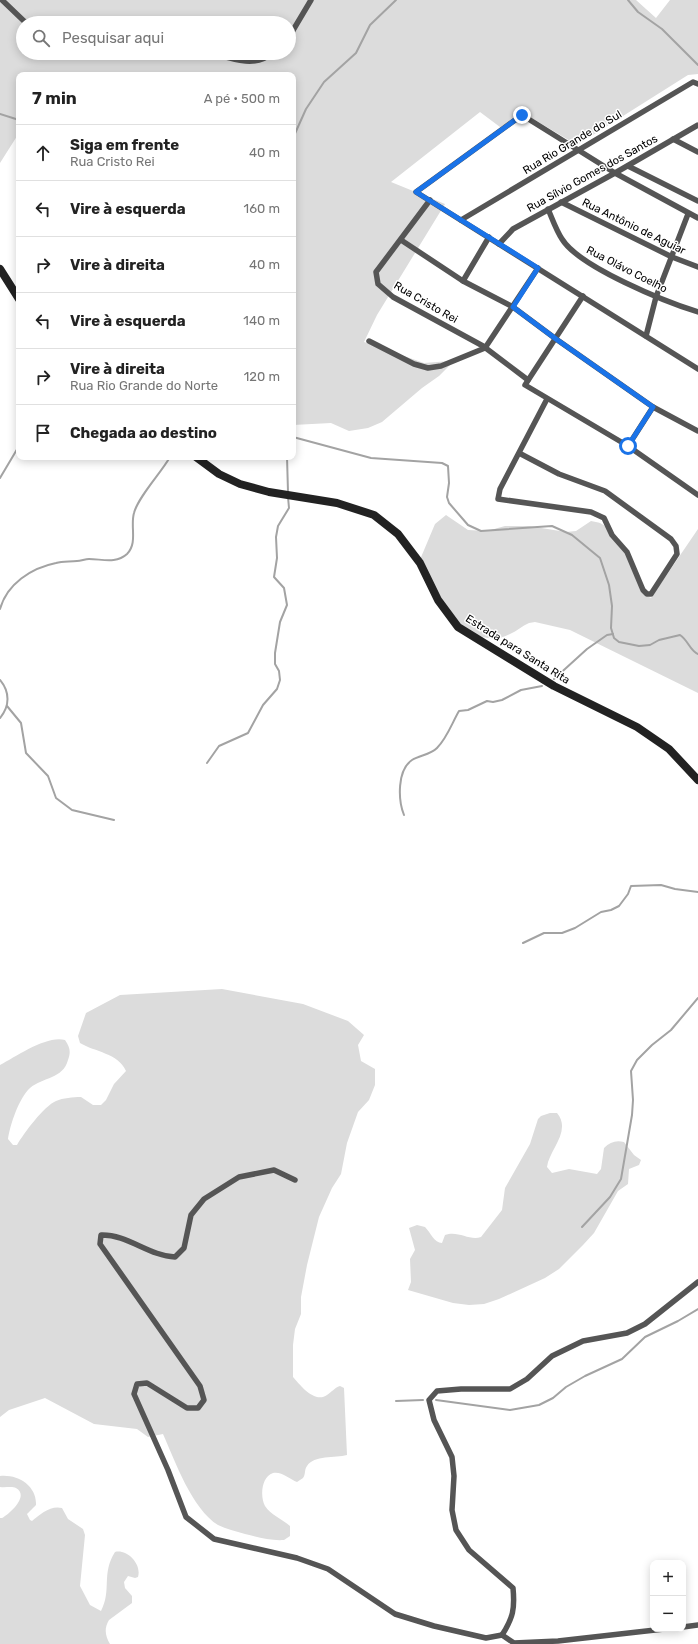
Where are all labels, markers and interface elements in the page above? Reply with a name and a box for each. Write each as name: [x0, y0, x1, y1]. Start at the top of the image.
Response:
search box: [16, 16, 296, 60]
icon: search: [30, 27, 52, 49]
text: Pesquisar aqui: [62, 29, 164, 47]
text: 7 min: [32, 88, 77, 108]
text: A pé · 500 m: [204, 91, 280, 106]
route end: [513, 106, 531, 124]
street label: Rua Rio Grande do Sul: [521, 108, 624, 177]
street label: Rua Sílvio Gomes dos Santos: [525, 132, 660, 215]
text: Siga em frente: [70, 136, 179, 154]
icon: ahead: [32, 142, 54, 164]
text: 40 m: [249, 145, 280, 160]
text: Rua Cristo Rei: [70, 154, 155, 169]
street label: Rua Antônio de Aguiar: [580, 196, 688, 258]
icon: left: [32, 198, 54, 220]
text: Vire à esquerda: [70, 200, 186, 218]
text: 160 m: [244, 201, 280, 216]
street label: Rua Olávo Coelho: [584, 243, 669, 295]
icon: right: [32, 254, 54, 276]
text: Vire à direita: [70, 256, 165, 274]
text: 40 m: [249, 257, 280, 272]
street label: Rua Cristo Rei: [391, 279, 460, 326]
icon: left: [32, 310, 54, 332]
text: Vire à esquerda: [70, 312, 186, 330]
text: 140 m: [243, 313, 280, 328]
text: Vire à direita: [70, 360, 165, 378]
icon: right: [32, 366, 54, 388]
text: 120 m: [244, 369, 280, 384]
text: Rua Rio Grande do Norte: [70, 378, 218, 393]
icon: arrive: [32, 422, 54, 444]
text: Chegada ao destino: [70, 424, 217, 442]
route start: [619, 437, 637, 455]
street label: Estrada para Santa Rita: [463, 612, 572, 687]
map controls: [650, 1560, 686, 1632]
button: +: [650, 1560, 686, 1596]
button: −: [650, 1596, 686, 1632]

